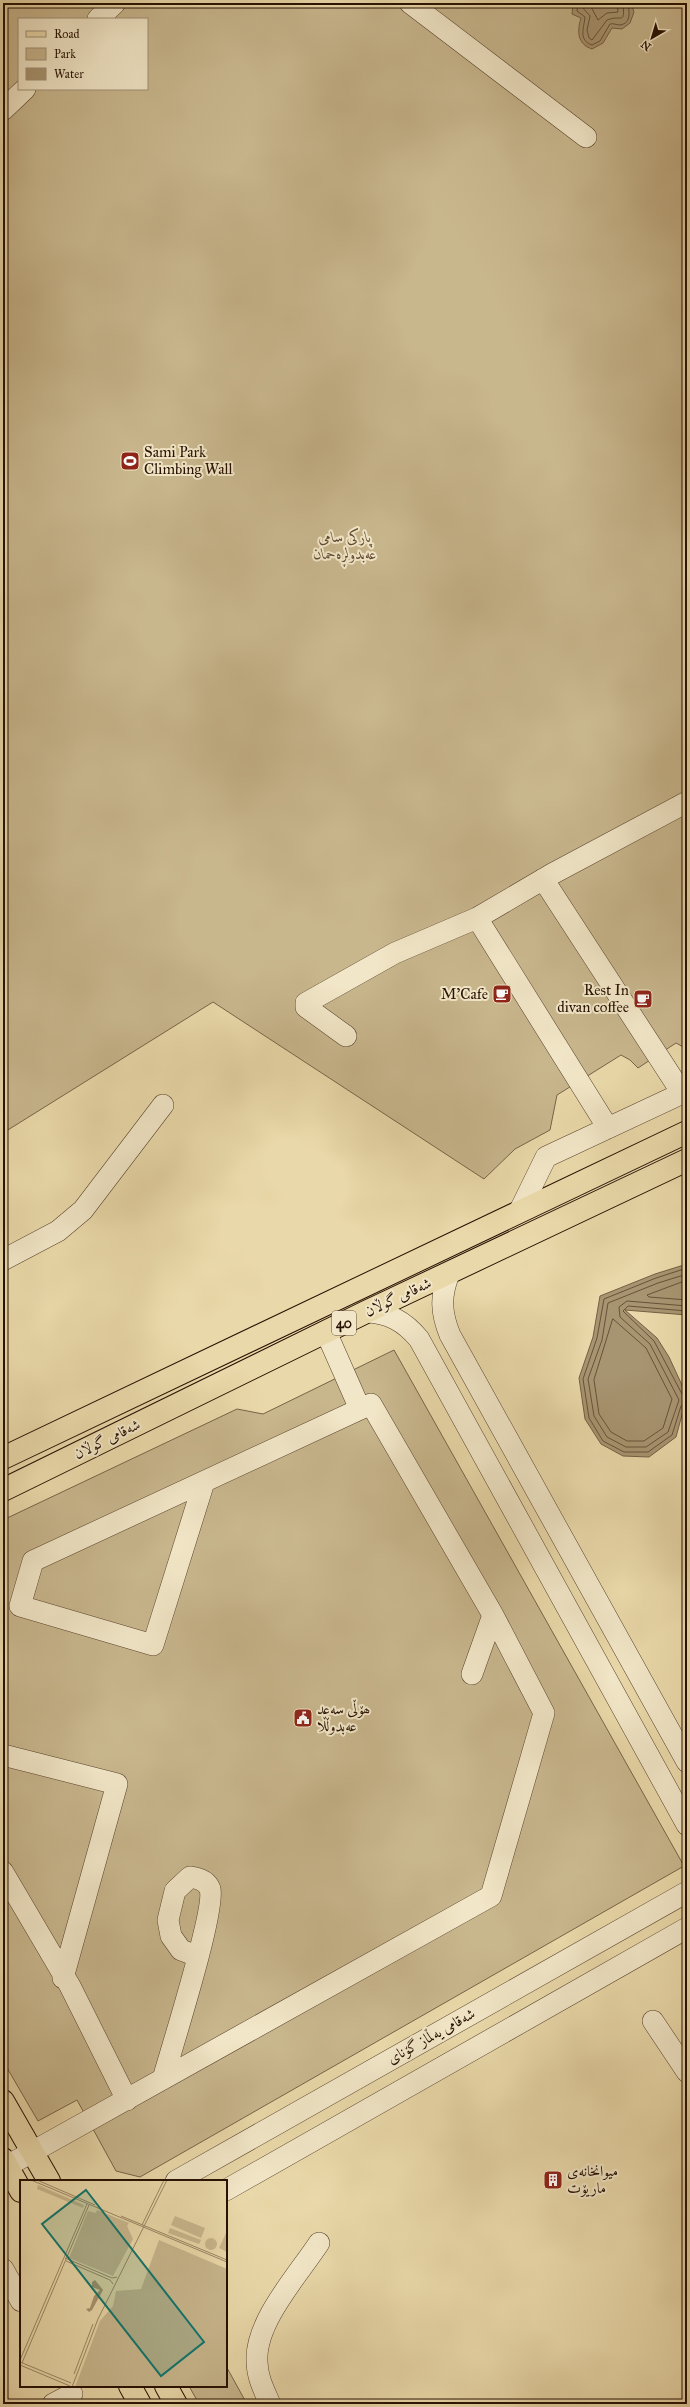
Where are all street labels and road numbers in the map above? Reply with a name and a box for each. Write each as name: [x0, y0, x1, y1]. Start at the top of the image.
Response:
street label: شەقامی گوڵان: [362, 1274, 434, 1320]
road number: 40: [332, 1311, 356, 1335]
street label: شەقامی گوڵان: [71, 1415, 143, 1463]
street label: شەقامی یەڵماز گۆنای: [384, 2004, 478, 2068]

